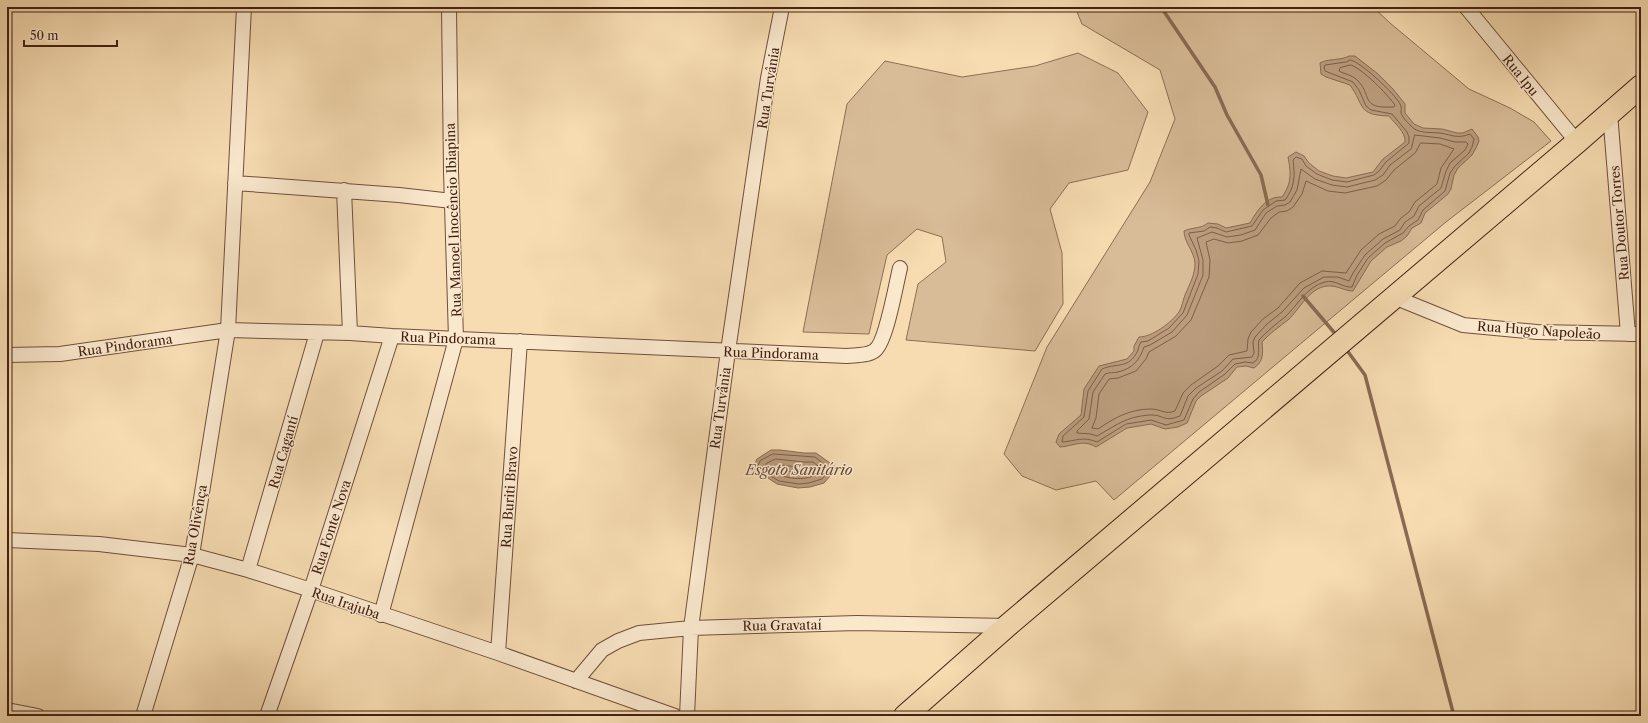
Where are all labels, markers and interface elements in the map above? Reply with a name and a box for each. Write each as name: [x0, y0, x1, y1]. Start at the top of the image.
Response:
scale bar: [24, 22, 117, 48]
text: 50 m: [30, 28, 59, 43]
street label: Rua Turvânia: [754, 46, 782, 130]
street label: Rua Ipu: [1500, 51, 1542, 99]
street label: Rua Manoel Inocêncio Ibiapina: [442, 123, 464, 317]
street label: Rua Doutor Torres: [1606, 165, 1632, 281]
street label: Rua Hugo Napoleão: [1477, 318, 1601, 342]
street label: Rua Pindorama: [400, 328, 496, 348]
street label: Rua Pindorama: [77, 330, 174, 360]
street label: Rua Pindorama: [723, 343, 819, 363]
street label: Rua Turvânia: [706, 366, 734, 450]
street label: Rua Cagantí: [265, 414, 301, 490]
street label: Rua Buriti Bravo: [497, 446, 521, 548]
water label: Esgoto Sanitário: [745, 461, 853, 479]
street label: Rua Fonte Nova: [308, 478, 354, 576]
street label: Rua Olivênça: [180, 483, 210, 567]
street label: Rua Irajuba: [310, 584, 382, 622]
street label: Rua Gravataí: [742, 616, 822, 634]

